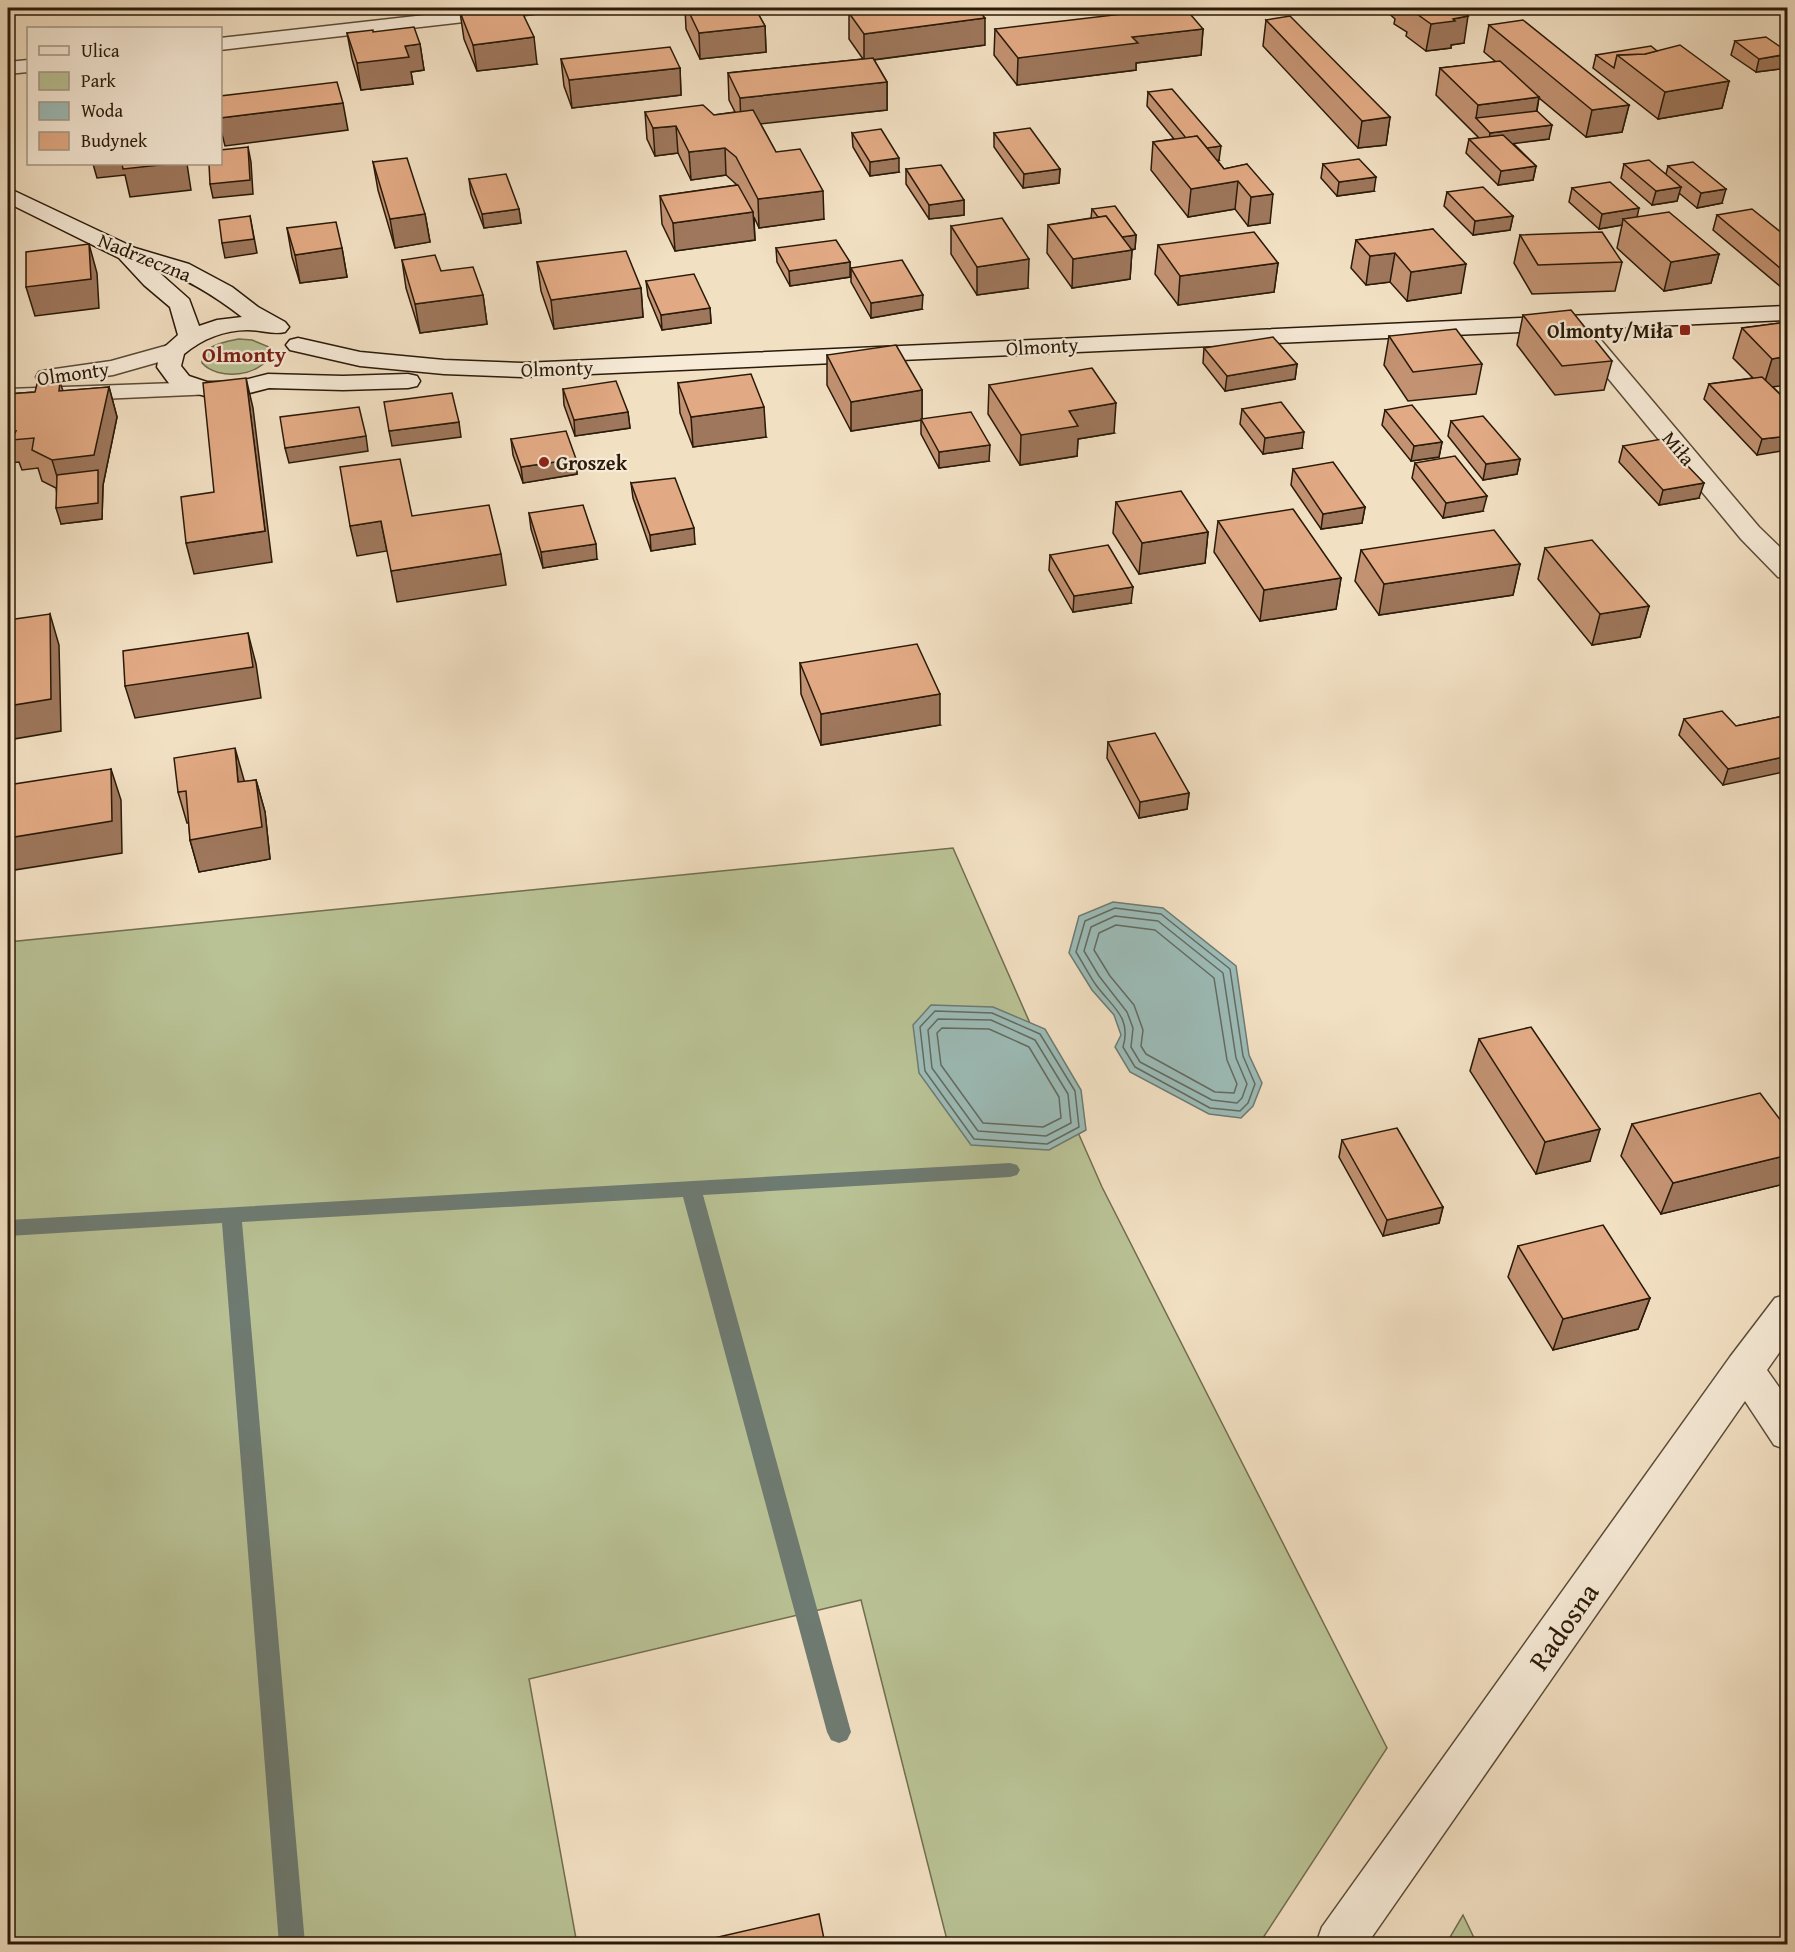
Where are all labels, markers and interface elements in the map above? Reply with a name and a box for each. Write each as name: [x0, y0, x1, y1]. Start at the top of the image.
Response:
legend: [27, 27, 222, 165]
text: Ulica: [81, 37, 120, 64]
text: Park: [81, 67, 117, 94]
text: Woda: [81, 97, 123, 124]
text: Budynek: [81, 127, 148, 154]
street label: Nadrzeczna: [94, 225, 196, 289]
place label: Olmonty/Miła: [1547, 316, 1674, 345]
marker: Olmonty/Miła: [1678, 323, 1692, 337]
street label: Olmonty: [1005, 330, 1079, 362]
district label: Olmonty: [202, 338, 287, 370]
street label: Olmonty: [520, 352, 594, 384]
street label: Olmonty: [35, 354, 111, 392]
street label: Miła: [1656, 424, 1702, 472]
place label: Groszek: [556, 448, 628, 477]
marker: Groszek: [537, 455, 551, 469]
street label: Radosna: [1518, 1573, 1609, 1678]

